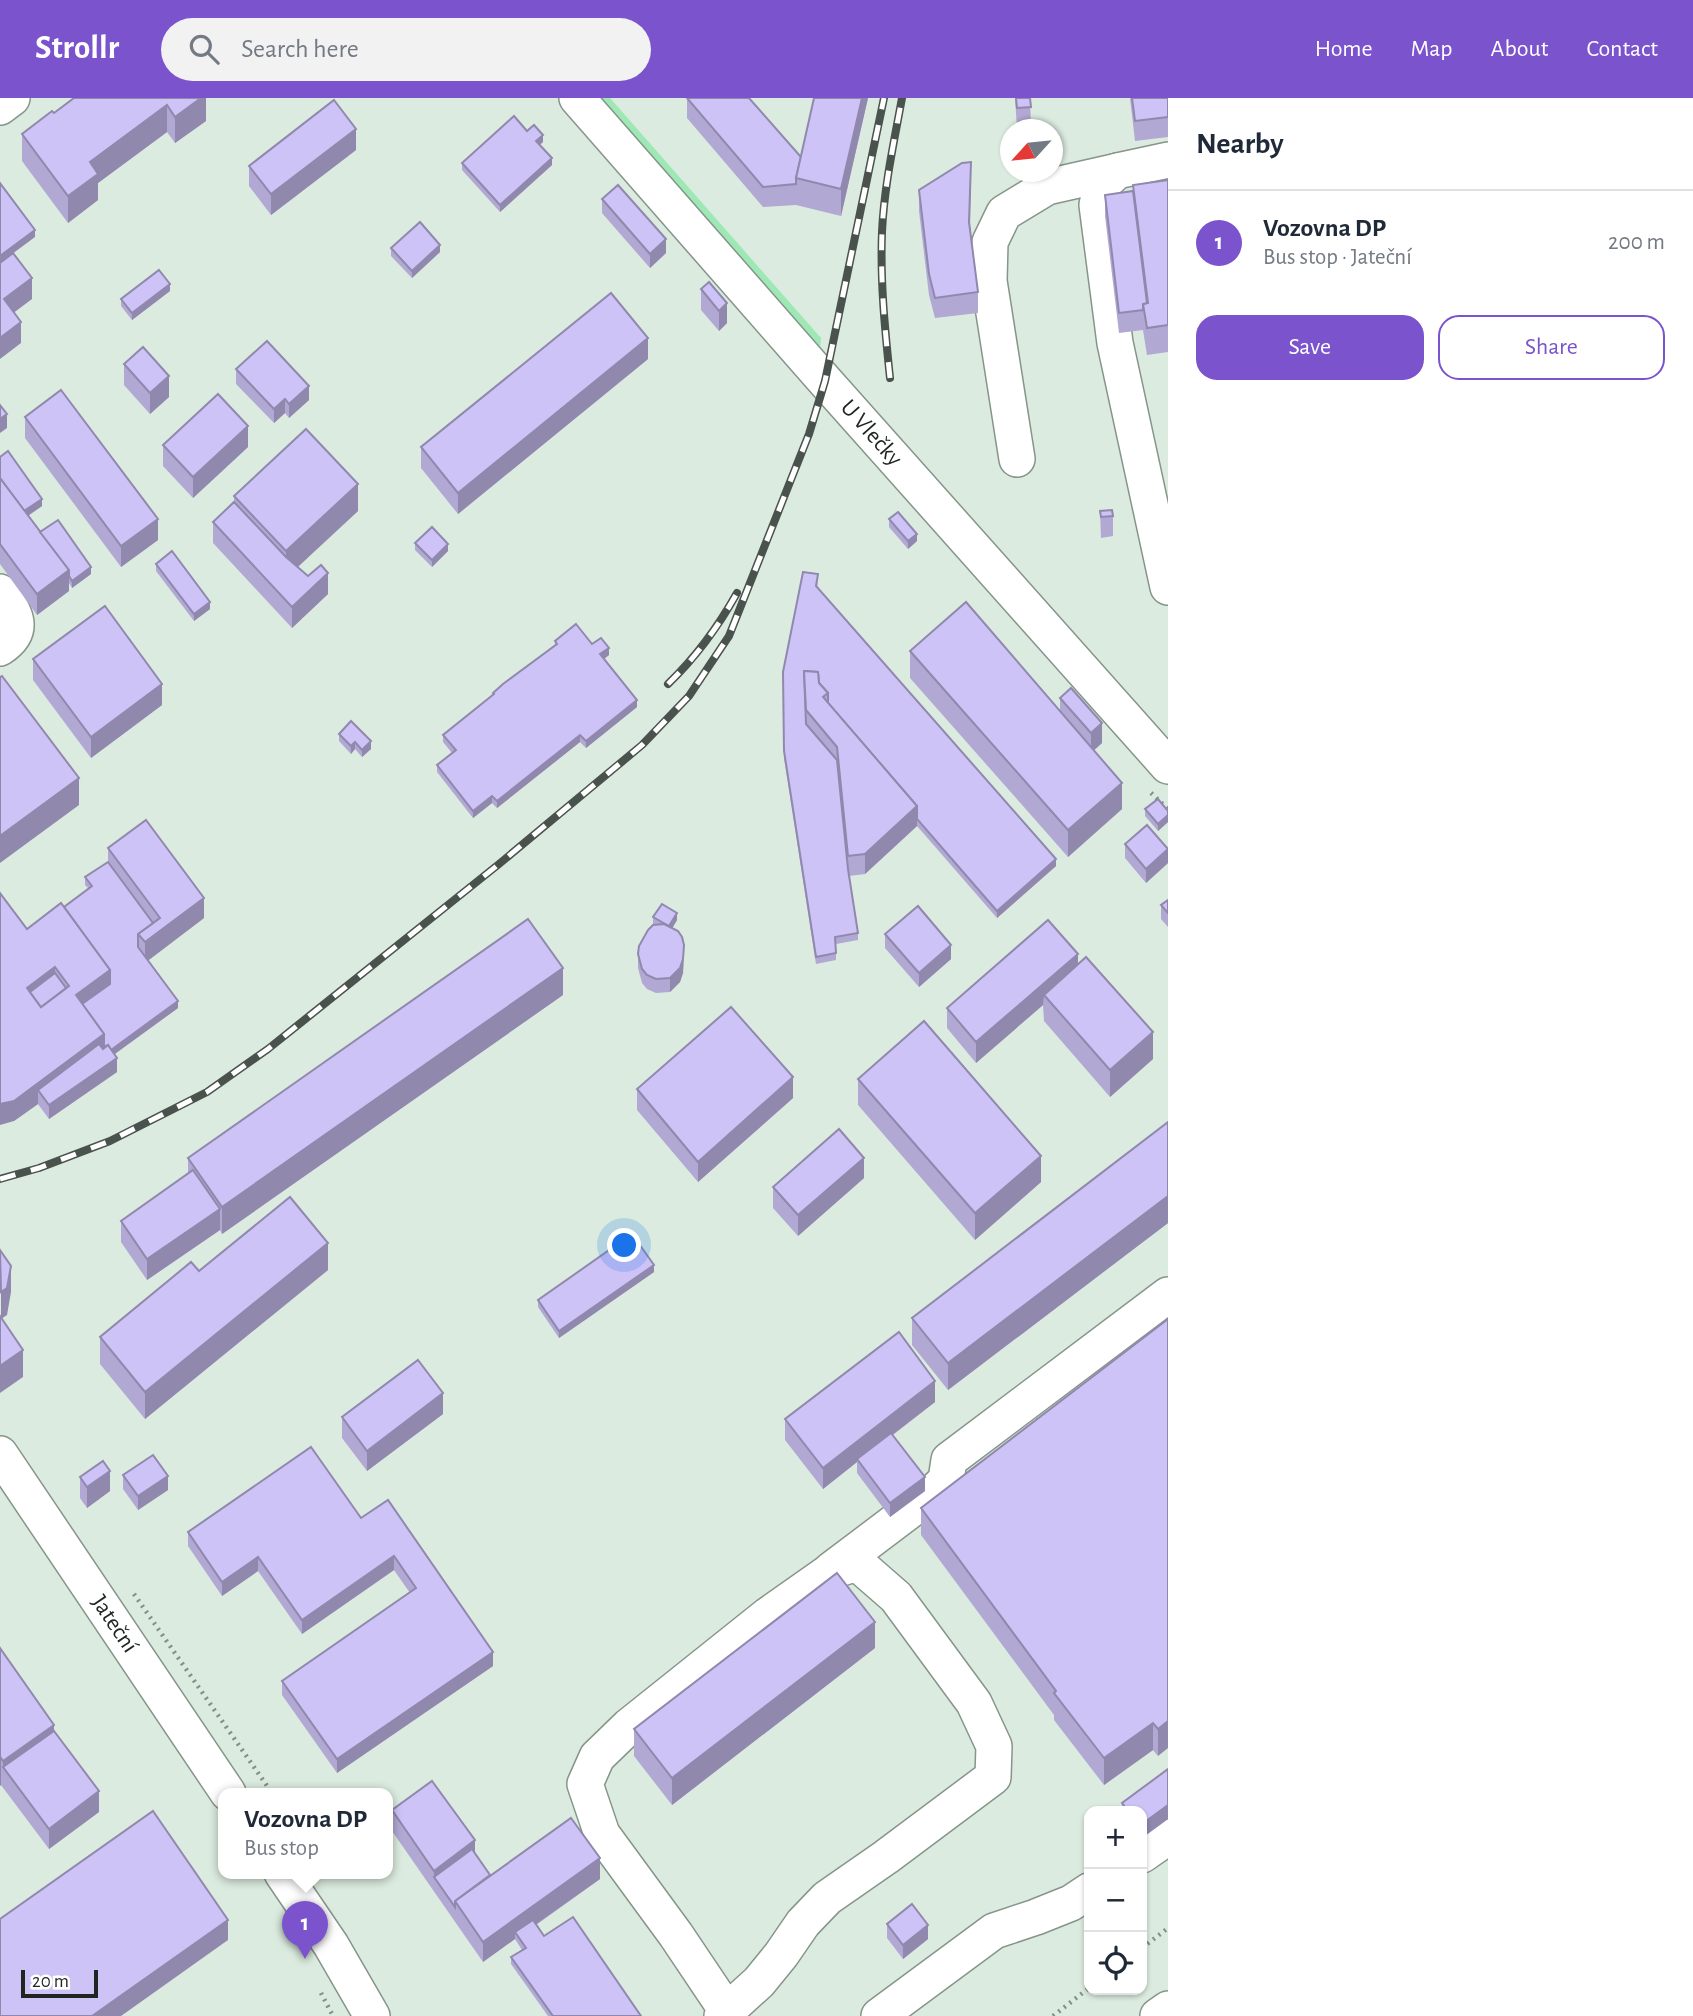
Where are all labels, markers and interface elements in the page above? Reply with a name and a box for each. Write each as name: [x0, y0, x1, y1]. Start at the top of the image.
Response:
search box: [161, 18, 651, 81]
icon: search: [185, 30, 223, 68]
text: Strollr: [35, 32, 119, 65]
text: Search here: [241, 36, 359, 62]
text: Home: [1315, 37, 1373, 61]
text: Map: [1411, 37, 1453, 61]
text: About: [1491, 37, 1548, 61]
text: Contact: [1586, 37, 1658, 61]
north arrow: [1000, 119, 1063, 182]
text: Nearby: [1196, 129, 1284, 159]
text: Vozovna DP: [1263, 215, 1386, 241]
text: 1: [1215, 231, 1223, 254]
text: 200 m: [1608, 231, 1665, 254]
text: Bus stop · Jateční: [1263, 246, 1412, 269]
button: Save: [1196, 315, 1424, 380]
button: Share: [1438, 315, 1665, 380]
street label: U Vlečky: [836, 395, 907, 471]
your location: [607, 1228, 641, 1262]
street label: Jateční: [87, 1591, 142, 1657]
popup: [218, 1788, 393, 1879]
text: Vozovna DP: [244, 1806, 367, 1832]
map controls: [1084, 1806, 1147, 1995]
button: +: [1084, 1806, 1147, 1869]
text: Bus stop: [244, 1837, 319, 1860]
button: −: [1084, 1869, 1147, 1932]
pin: 1: [282, 1901, 328, 1959]
button: locate: [1084, 1932, 1147, 1995]
scale bar: [21, 1967, 98, 1999]
text: 20 m: [32, 1972, 69, 1991]

